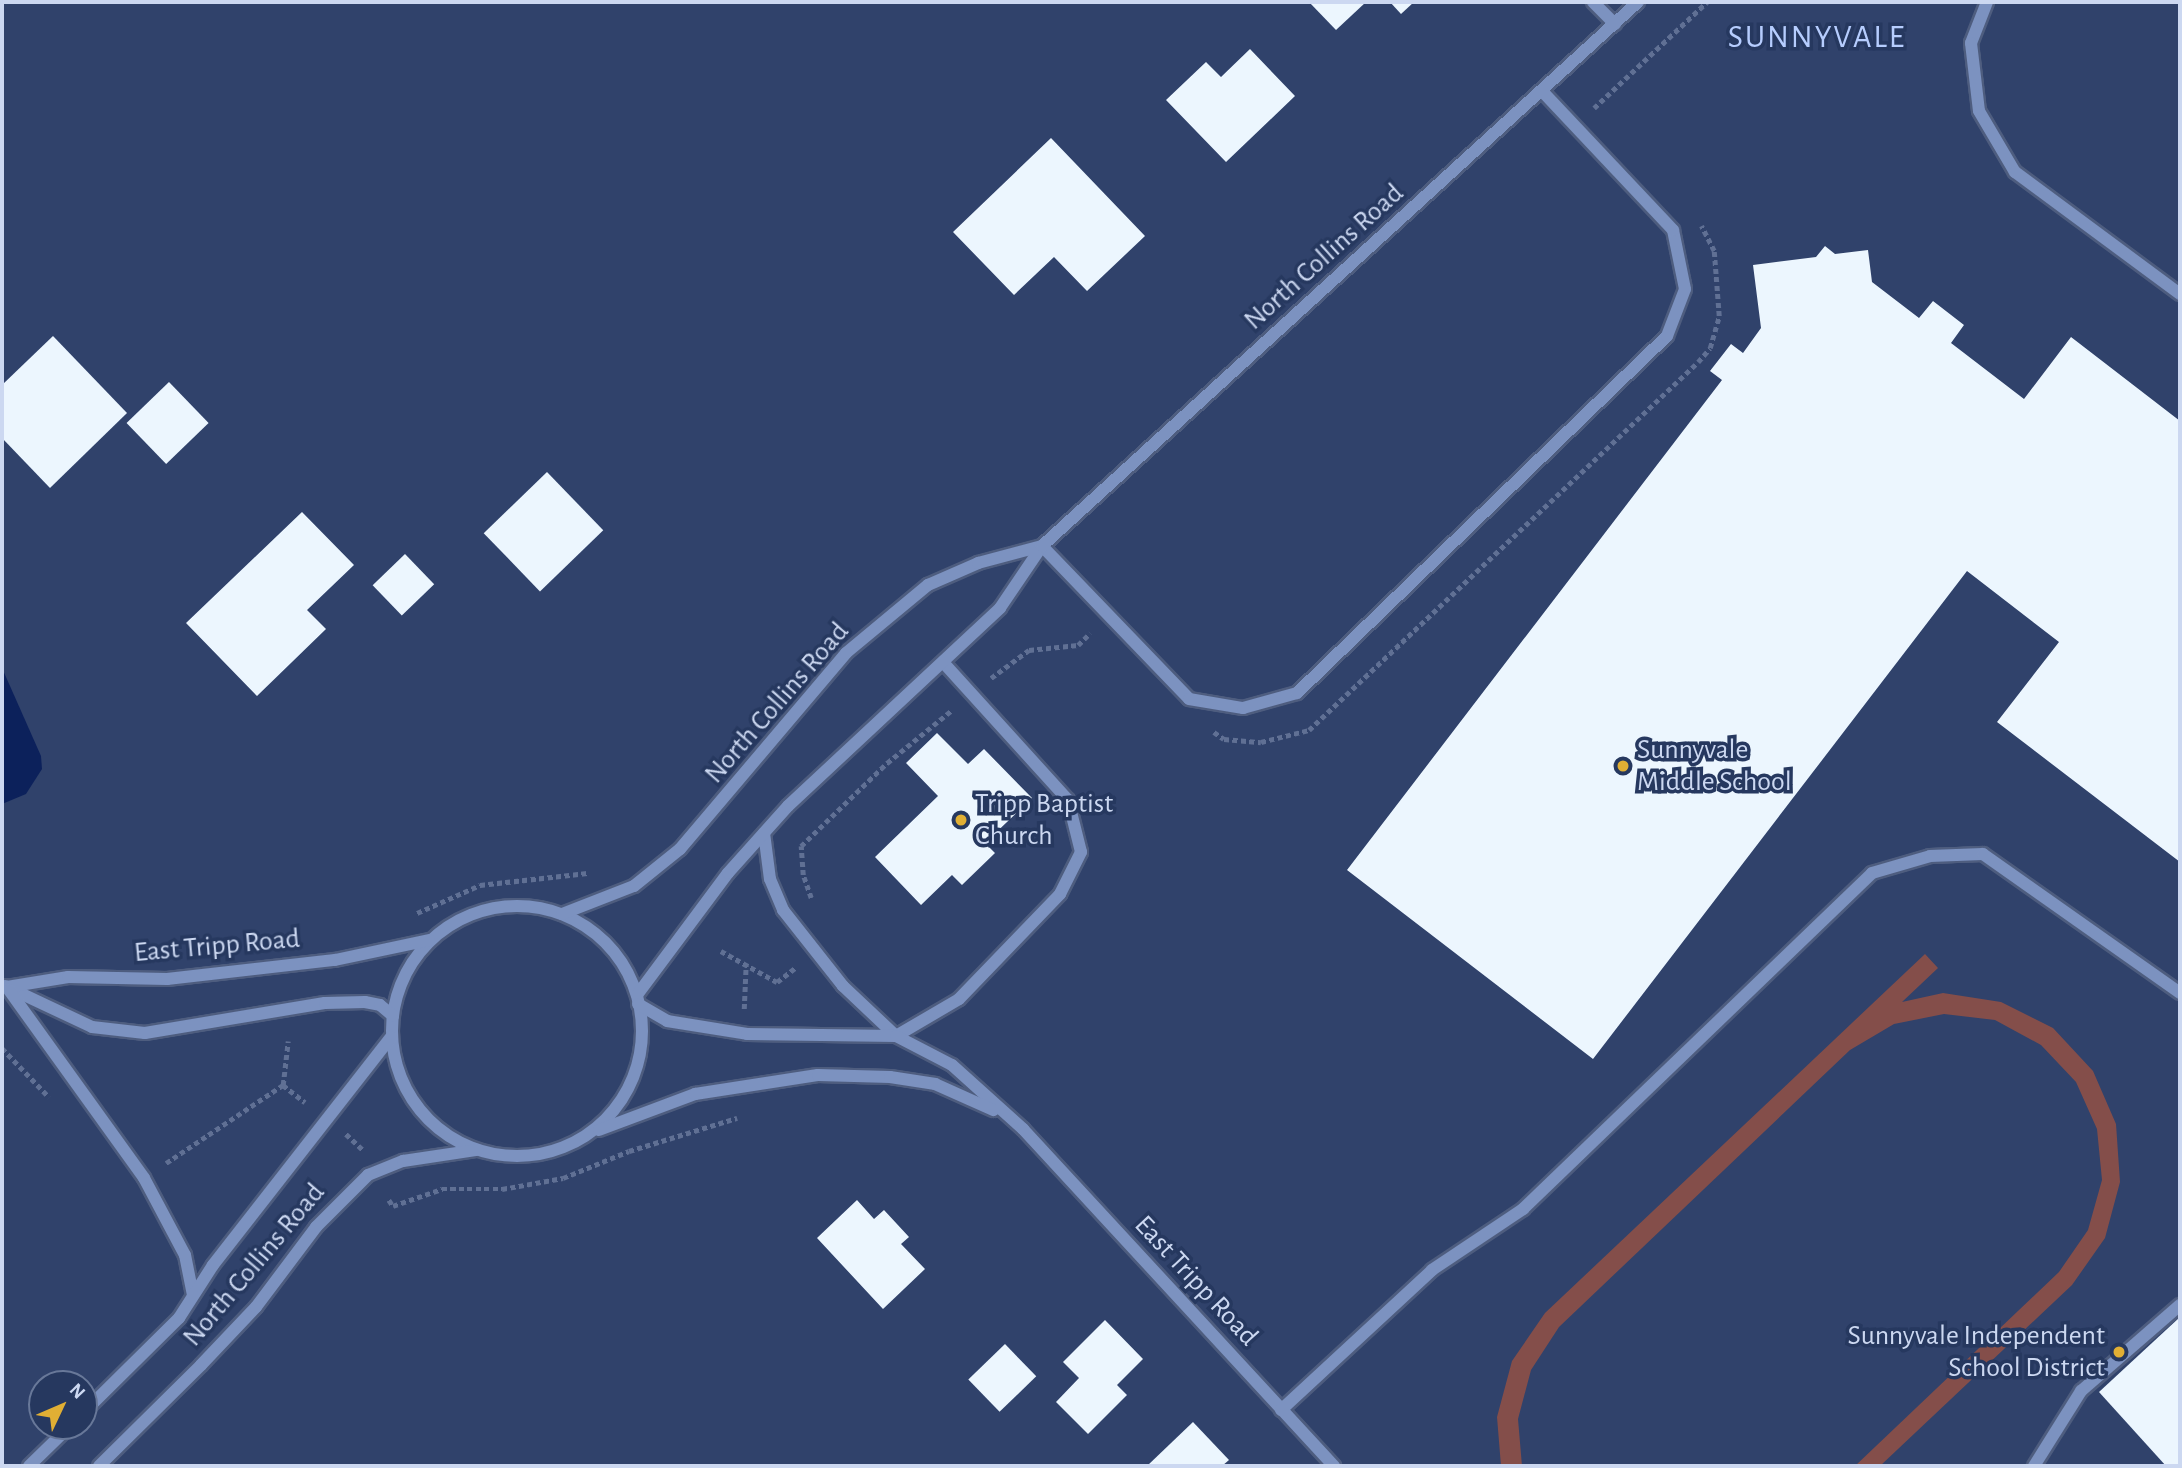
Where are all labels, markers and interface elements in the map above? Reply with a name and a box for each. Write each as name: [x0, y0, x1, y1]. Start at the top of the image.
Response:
district label: SUNNYVALE: [1729, 18, 1905, 56]
street label: North Collins Road: [1237, 177, 1411, 337]
street label: North Collins Road: [698, 616, 856, 790]
place label: Sunnyvale Middle School: [1637, 733, 1792, 799]
marker: Sunnyvale Middle School: [1615, 758, 1631, 774]
place label: Tripp Baptist Church: [975, 787, 1113, 853]
marker: Tripp Baptist Church: [953, 812, 969, 828]
street label: East Tripp Road: [133, 922, 301, 970]
street label: North Collins Road: [176, 1177, 332, 1353]
street label: East Tripp Road: [1127, 1209, 1265, 1353]
place label: Sunnyvale Independent School District: [1847, 1319, 2105, 1385]
marker: Sunnyvale Independent School District: [2111, 1344, 2127, 1360]
north arrow: [28, 1370, 98, 1440]
text: N: [66, 1380, 88, 1403]

